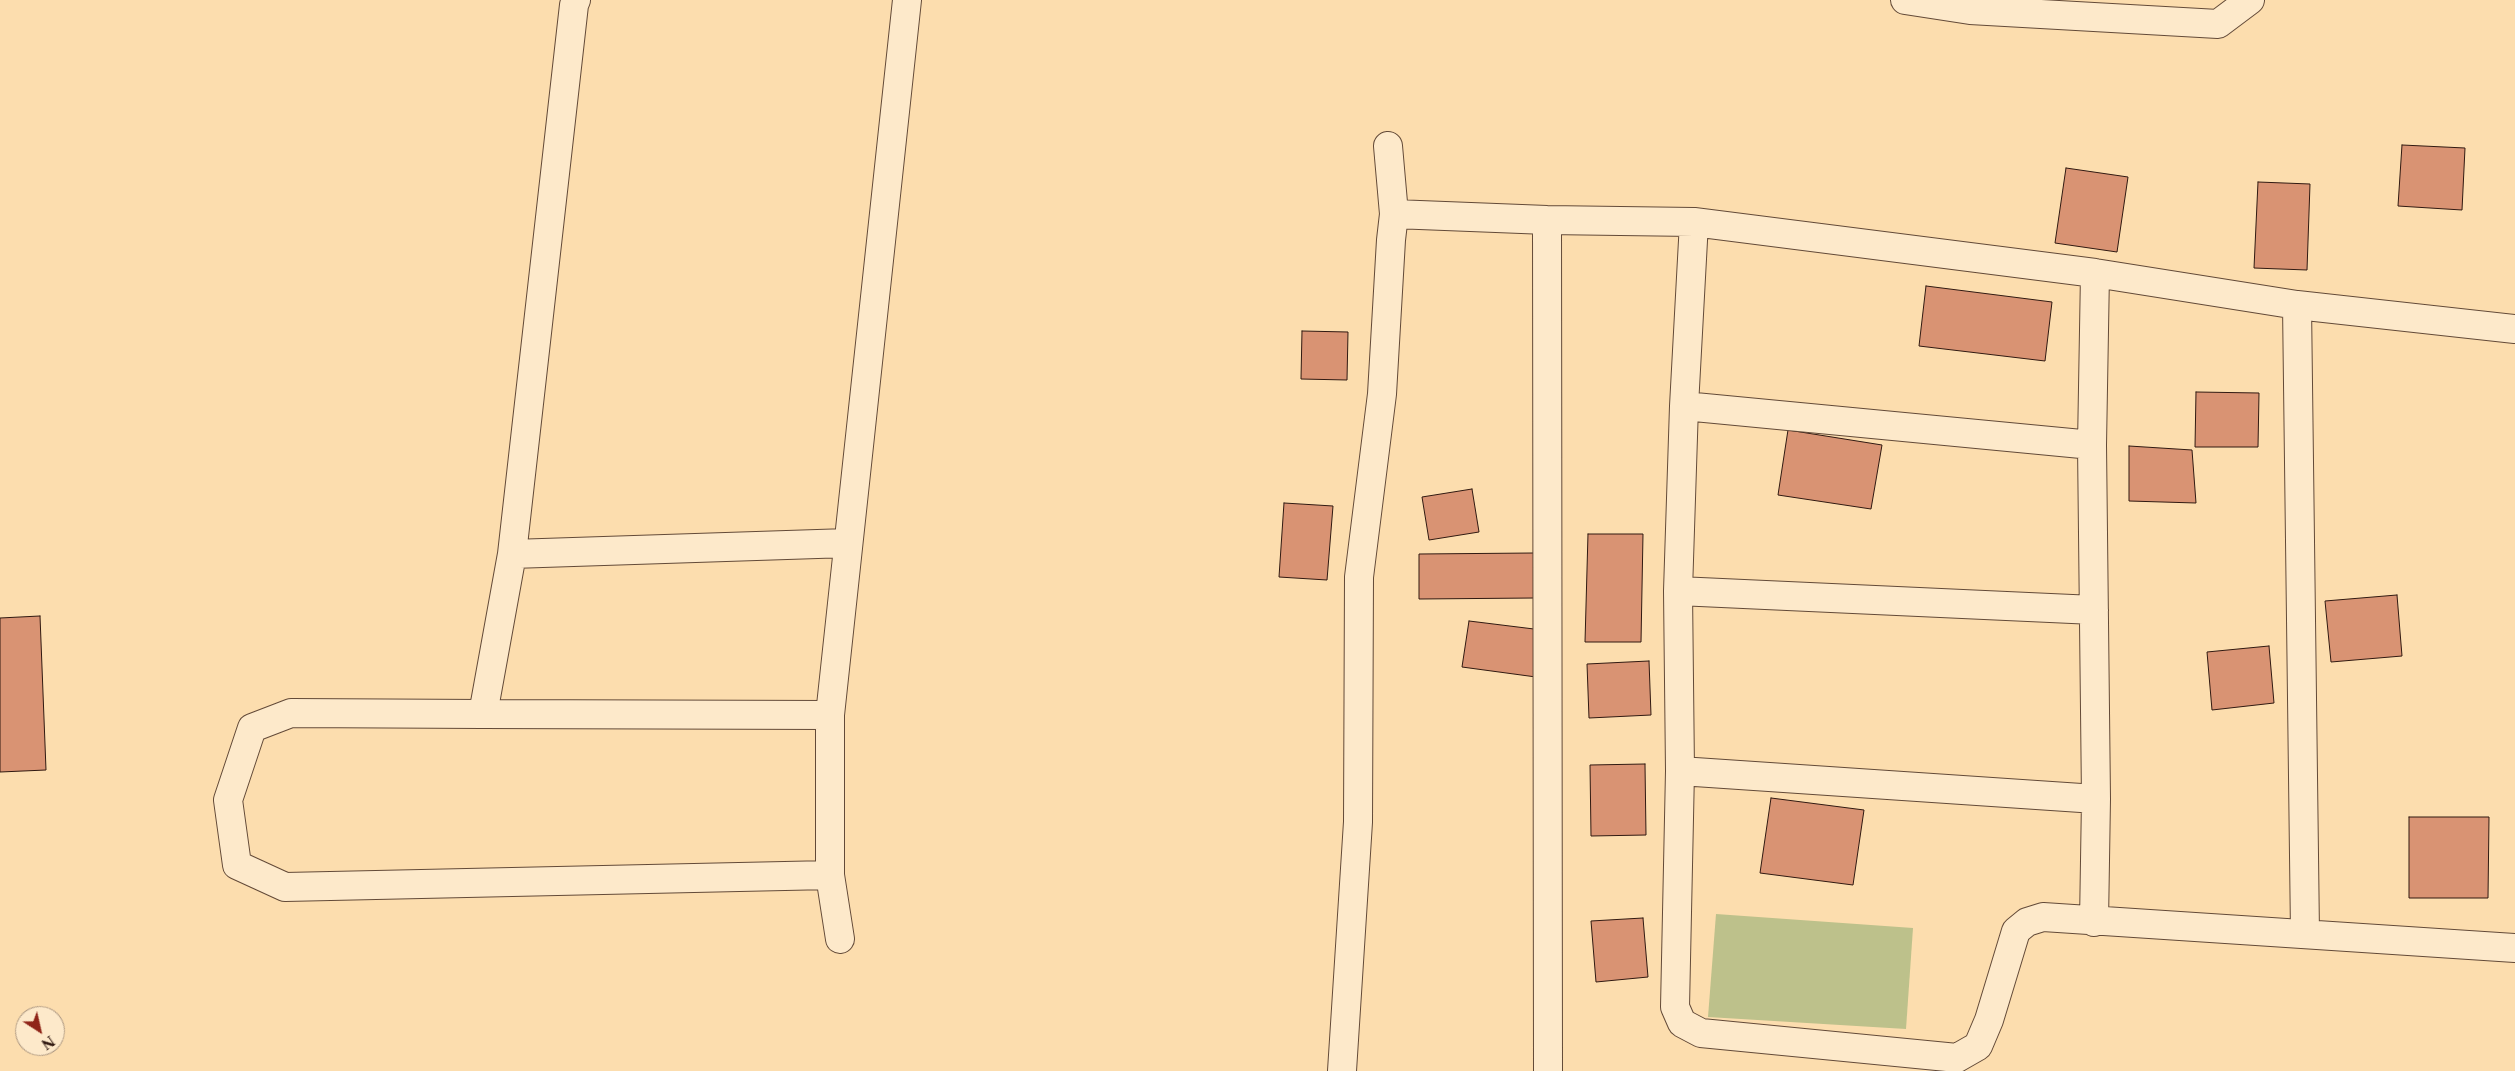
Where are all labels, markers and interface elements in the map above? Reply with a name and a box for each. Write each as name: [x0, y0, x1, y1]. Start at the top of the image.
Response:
north arrow: [15, 1006, 65, 1056]
text: N: [38, 1032, 58, 1053]

